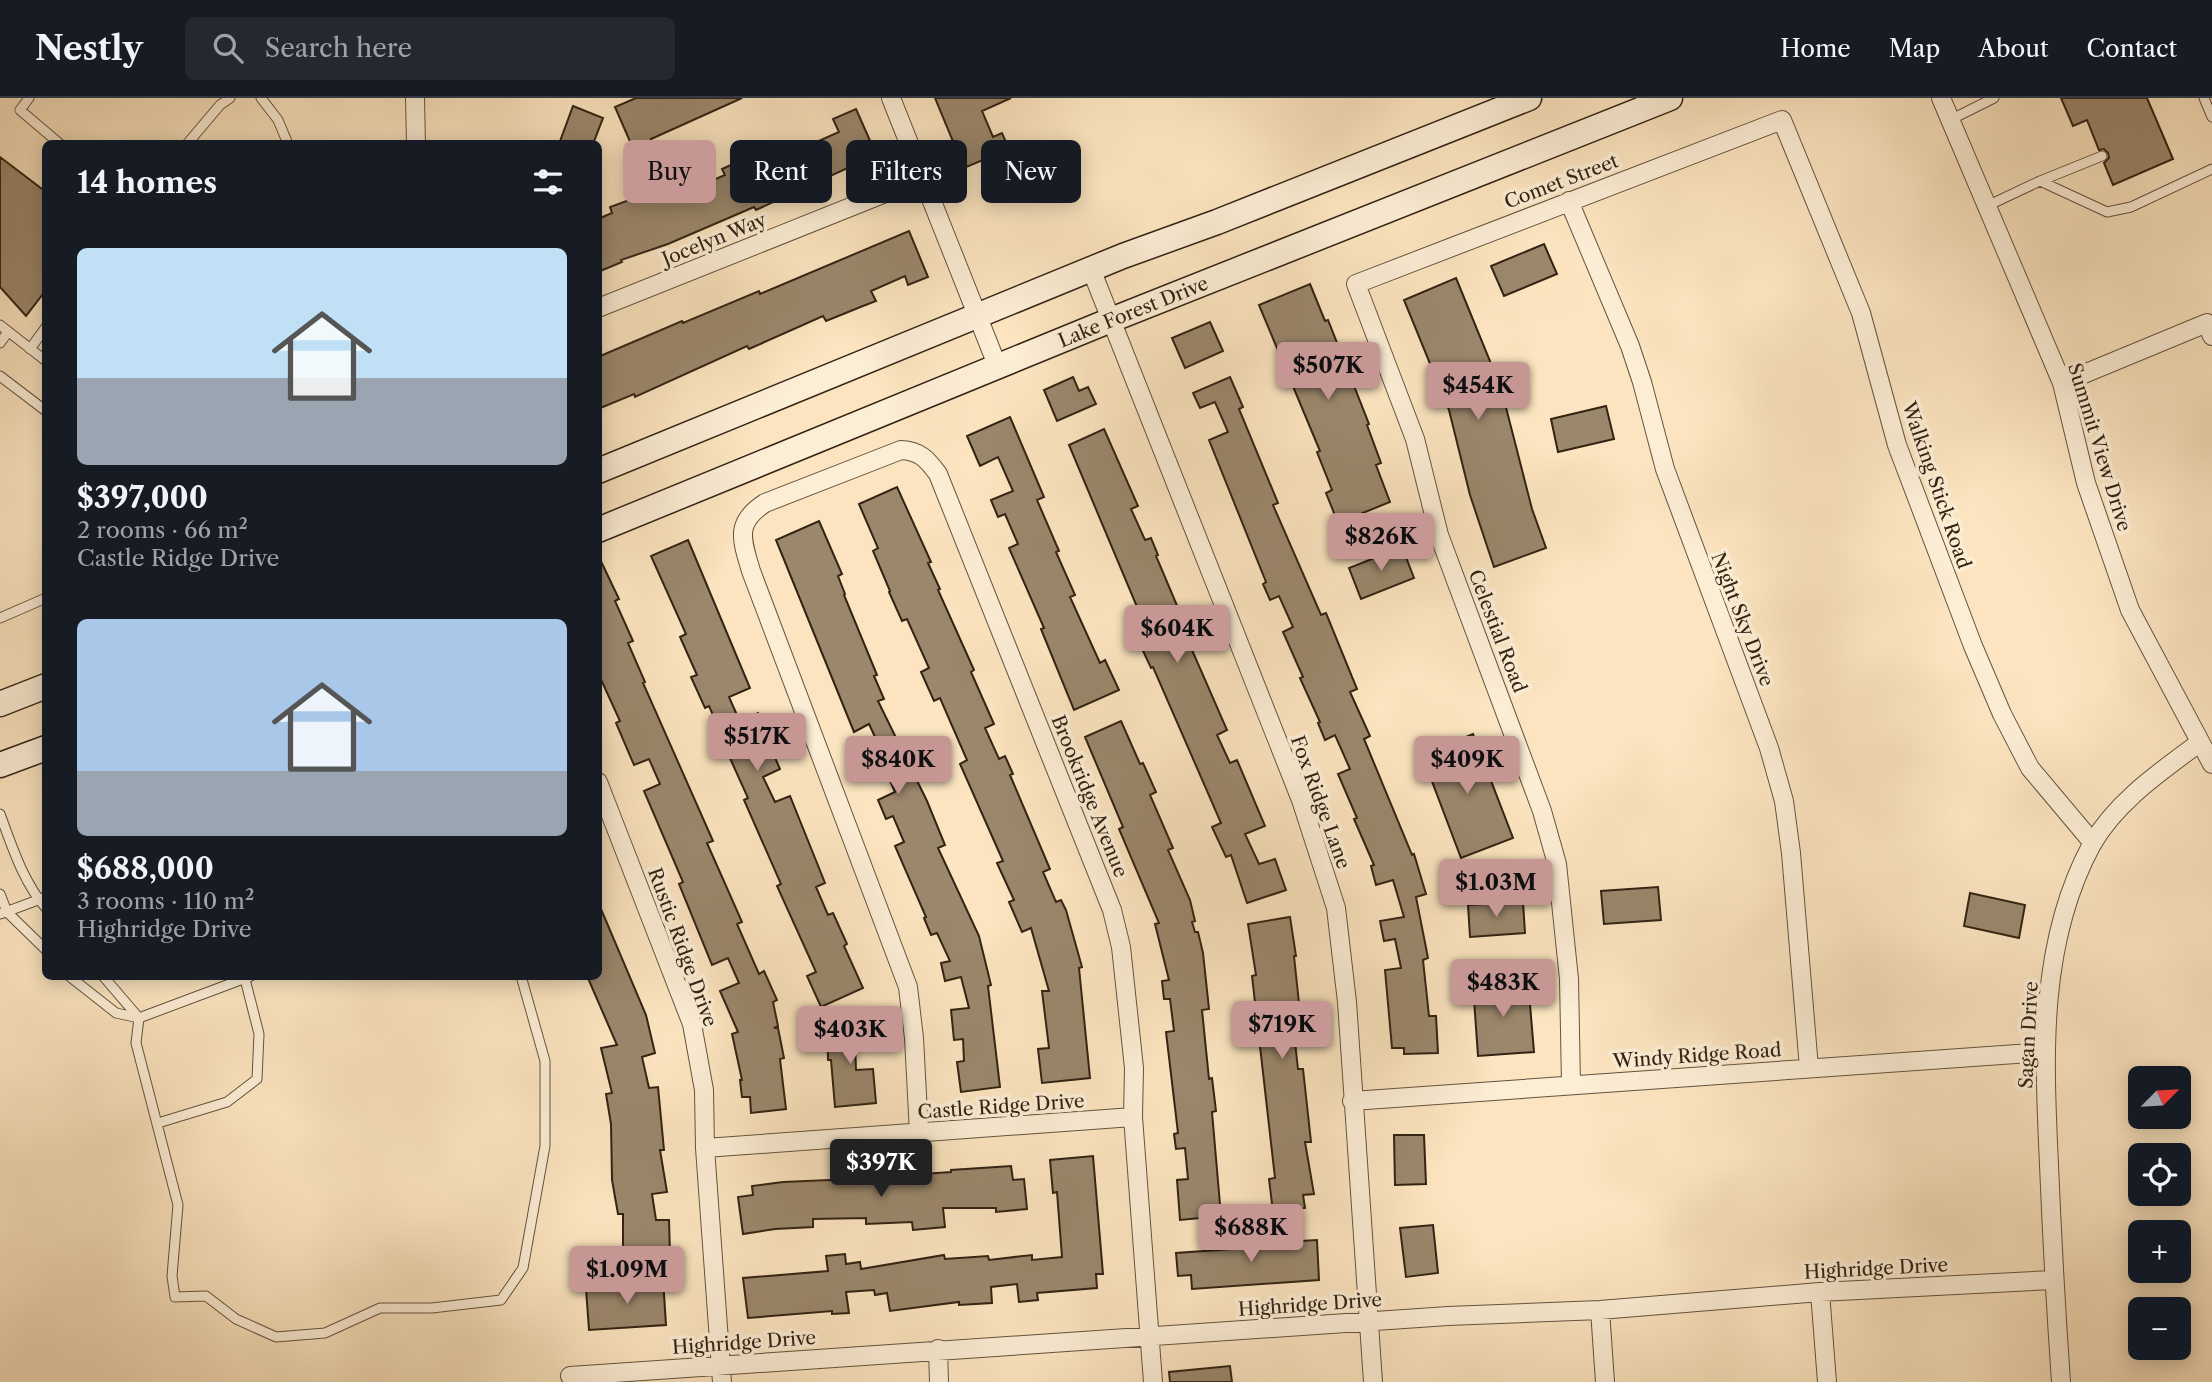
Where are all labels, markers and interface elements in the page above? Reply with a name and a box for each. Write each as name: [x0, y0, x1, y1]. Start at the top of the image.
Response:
search box: [185, 17, 675, 80]
text: Nestly: [35, 28, 143, 69]
icon: search: [209, 29, 247, 67]
text: Search here: [265, 32, 412, 64]
text: Home: [1780, 34, 1851, 63]
text: Map: [1889, 34, 1940, 63]
text: About: [1978, 34, 2049, 63]
text: Contact: [2087, 34, 2177, 63]
chip: Buy: [623, 140, 716, 203]
chip: Rent: [730, 140, 832, 203]
chip: Filters: [846, 140, 967, 203]
chip: New: [981, 140, 1081, 203]
street label: Comet Street: [1501, 149, 1622, 214]
icon: filters: [529, 163, 567, 201]
text: 14 homes: [77, 164, 217, 201]
street label: Jocelyn Way: [656, 208, 770, 272]
street label: Lake Forest Drive: [1055, 272, 1212, 352]
icon: home: [259, 293, 385, 419]
pin: $507K: [1279, 342, 1377, 402]
text: $507K: [1293, 351, 1363, 379]
street label: Summit View Drive: [2063, 360, 2136, 534]
pin: $454K: [1429, 362, 1527, 422]
text: $454K: [1442, 371, 1514, 399]
street label: Walking Stick Road: [1897, 398, 1976, 572]
text: $397,000: [77, 479, 208, 516]
pin: $826K: [1332, 514, 1430, 573]
text: 2 rooms · 66 m²: [77, 516, 248, 544]
text: $826K: [1345, 522, 1417, 550]
text: Castle Ridge Drive: [77, 544, 279, 572]
street label: Night Sky Drive: [1706, 549, 1779, 689]
street label: Celestial Road: [1464, 566, 1532, 696]
pin: $604K: [1128, 606, 1226, 665]
text: $604K: [1140, 614, 1214, 642]
icon: home: [259, 664, 385, 790]
street label: Brookridge Avenue: [1046, 712, 1133, 881]
pin: $517K: [708, 714, 806, 773]
text: $517K: [724, 722, 790, 750]
street label: Fox Ridge Lane: [1286, 732, 1355, 872]
pin: $840K: [849, 736, 947, 796]
pin: $409K: [1418, 736, 1516, 796]
text: $840K: [861, 745, 935, 773]
text: $409K: [1430, 745, 1504, 773]
text: $688,000: [77, 850, 214, 887]
pin: $1.03M: [1439, 860, 1553, 919]
street label: Rustic Ridge Drive: [643, 865, 722, 1030]
text: $1.03M: [1455, 868, 1537, 896]
text: 3 rooms · 110 m²: [77, 887, 254, 915]
text: Highridge Drive: [77, 915, 252, 943]
pin: $483K: [1454, 960, 1552, 1019]
text: $483K: [1467, 968, 1539, 996]
street label: Sagan Drive: [2014, 981, 2043, 1089]
pin: $719K: [1233, 1002, 1331, 1061]
pin: $403K: [801, 1006, 899, 1066]
text: $719K: [1248, 1010, 1316, 1038]
text: $403K: [814, 1015, 886, 1043]
street label: Windy Ridge Road: [1611, 1038, 1782, 1073]
north arrow: [2128, 1066, 2191, 1129]
map controls: [2128, 1066, 2191, 1360]
street label: Castle Ridge Drive: [917, 1089, 1085, 1124]
pin: $397K: [832, 1140, 930, 1199]
button: locate: [2128, 1143, 2191, 1206]
text: $397K: [846, 1148, 916, 1176]
pin: $688K: [1202, 1204, 1300, 1264]
text: $688K: [1214, 1213, 1288, 1241]
button: +: [2128, 1220, 2191, 1283]
pin: $1.09M: [570, 1246, 684, 1306]
street label: Highridge Drive: [1803, 1253, 1949, 1284]
text: $1.09M: [586, 1255, 668, 1283]
street label: Highridge Drive: [1237, 1288, 1383, 1321]
button: −: [2128, 1297, 2191, 1360]
street label: Highridge Drive: [671, 1326, 817, 1359]

